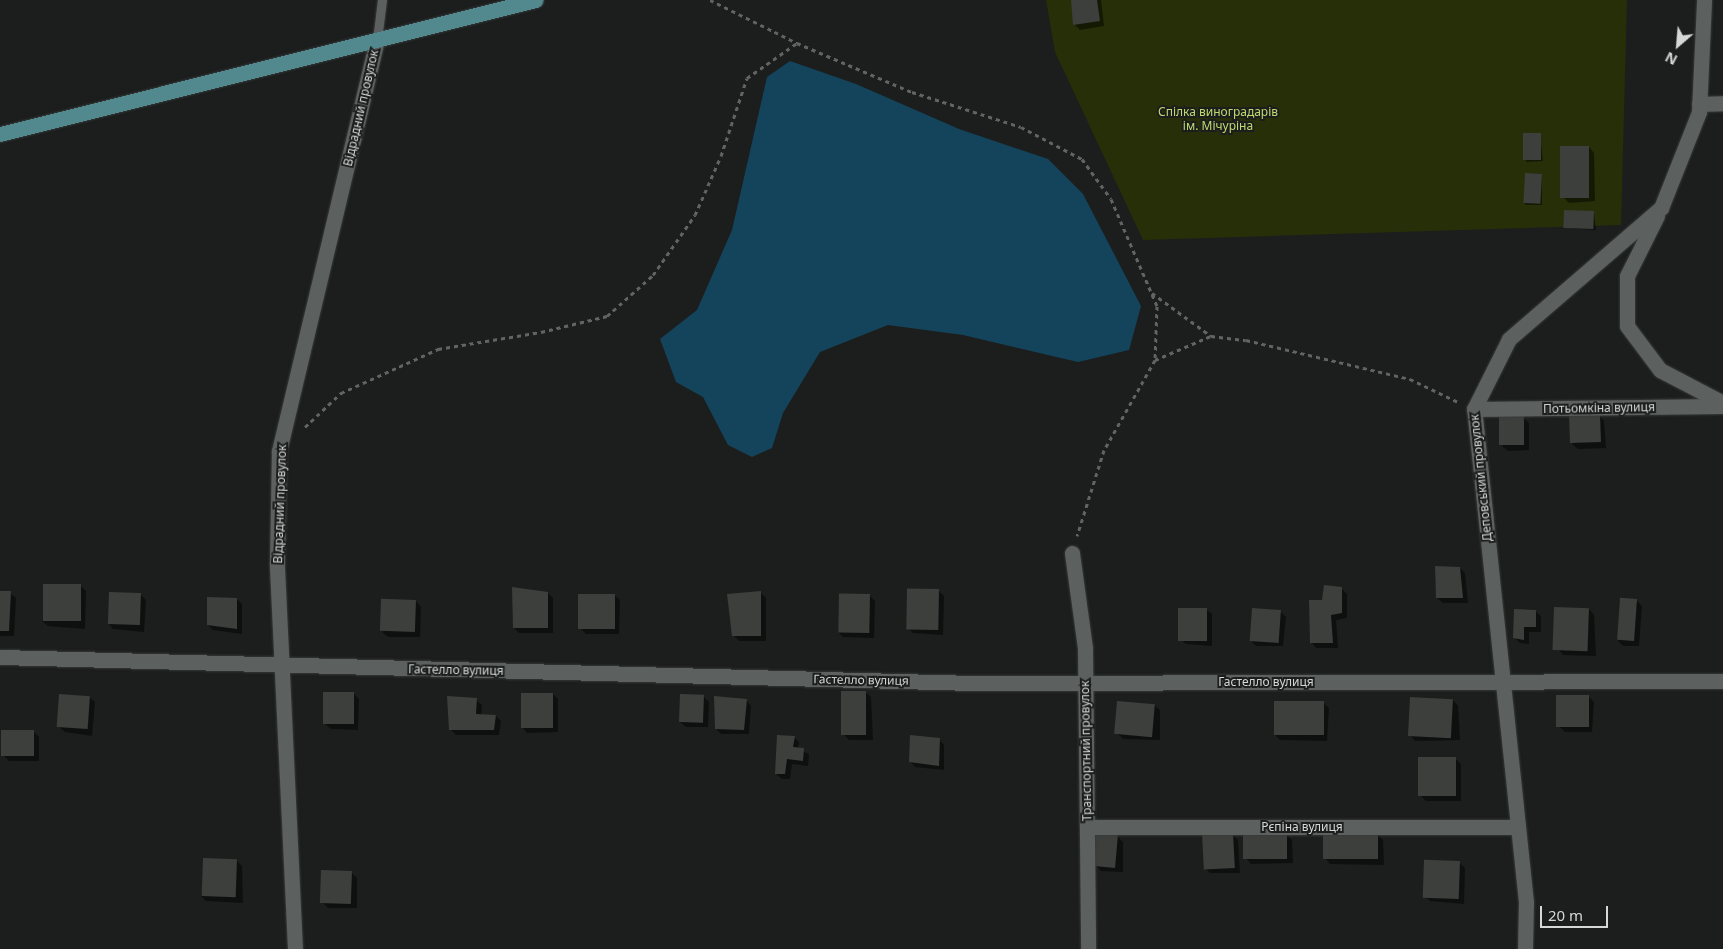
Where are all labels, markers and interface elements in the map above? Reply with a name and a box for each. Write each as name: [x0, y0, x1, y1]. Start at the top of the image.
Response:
north arrow: [1653, 20, 1703, 70]
street label: Відрадний провулок: [341, 48, 381, 168]
text: N: [1662, 48, 1680, 70]
park label: Спілка виноградарів ім. Мічуріна: [1158, 105, 1278, 133]
street label: Потьомкіна вулиця: [1543, 400, 1655, 416]
street label: Деповський провулок: [1467, 414, 1495, 542]
street label: Відрадний провулок: [271, 444, 289, 564]
street label: Гастелло вулиця: [408, 662, 504, 678]
street label: Гастелло вулиця: [813, 672, 909, 688]
street label: Гастелло вулиця: [1218, 675, 1314, 689]
street label: Транспортний провулок: [1078, 681, 1094, 821]
street label: Рєпіна вулиця: [1261, 820, 1343, 834]
scale bar: [1543, 896, 1610, 928]
text: 20 m: [1548, 905, 1583, 925]

